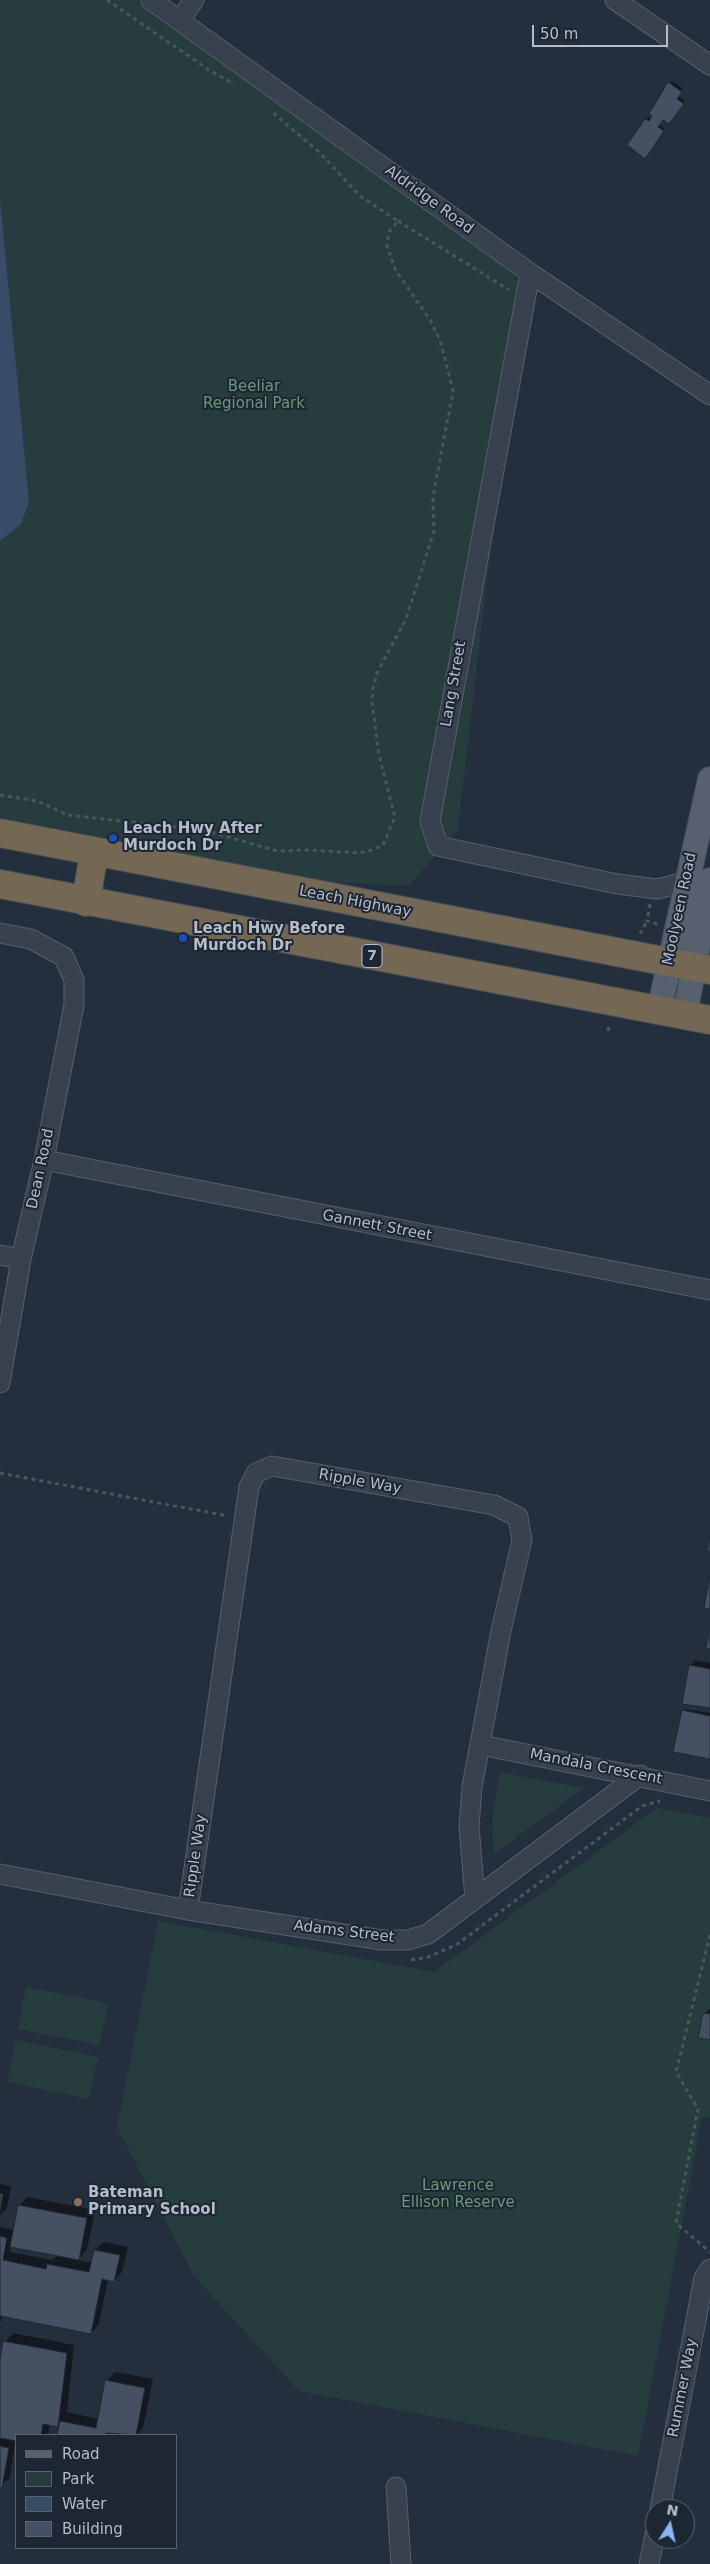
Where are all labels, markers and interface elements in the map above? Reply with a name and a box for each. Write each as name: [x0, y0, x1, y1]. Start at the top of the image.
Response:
scale bar: [535, 15, 671, 47]
text: 50 m: [540, 25, 578, 43]
street label: Aldridge Road: [381, 162, 477, 238]
park label: Beeliar Regional Park: [203, 378, 305, 413]
street label: Lang Street: [438, 640, 470, 728]
place label: Leach Hwy After Murdoch Dr: [123, 820, 262, 855]
marker: Leach Hwy After Murdoch Dr: [107, 832, 119, 844]
street label: Moolyeen Road: [659, 851, 701, 967]
street label: Leach Highway: [297, 882, 413, 922]
place label: Leach Hwy Before Murdoch Dr: [193, 920, 345, 955]
marker: Leach Hwy Before Murdoch Dr: [177, 932, 189, 944]
road number: 7: [362, 944, 382, 968]
street label: Dean Road: [24, 1127, 58, 1211]
street label: Gannett Street: [321, 1207, 433, 1245]
street label: Ripple Way: [317, 1466, 403, 1498]
street label: Mandala Crescent: [528, 1745, 664, 1789]
street label: Ripple Way: [181, 1813, 211, 1899]
street label: Adams Street: [293, 1917, 395, 1947]
park label: Lawrence Ellison Reserve: [401, 2177, 515, 2212]
place label: Bateman Primary School: [88, 2184, 216, 2219]
marker: Bateman Primary School: [72, 2196, 84, 2208]
street label: Rummer Way: [665, 2337, 701, 2439]
legend: [15, 2434, 178, 2549]
text: Road: [62, 2445, 100, 2463]
text: Park: [62, 2470, 94, 2488]
text: Water: [62, 2495, 106, 2513]
north arrow: [645, 2499, 695, 2549]
text: N: [665, 2501, 680, 2519]
text: Building: [62, 2520, 123, 2538]

